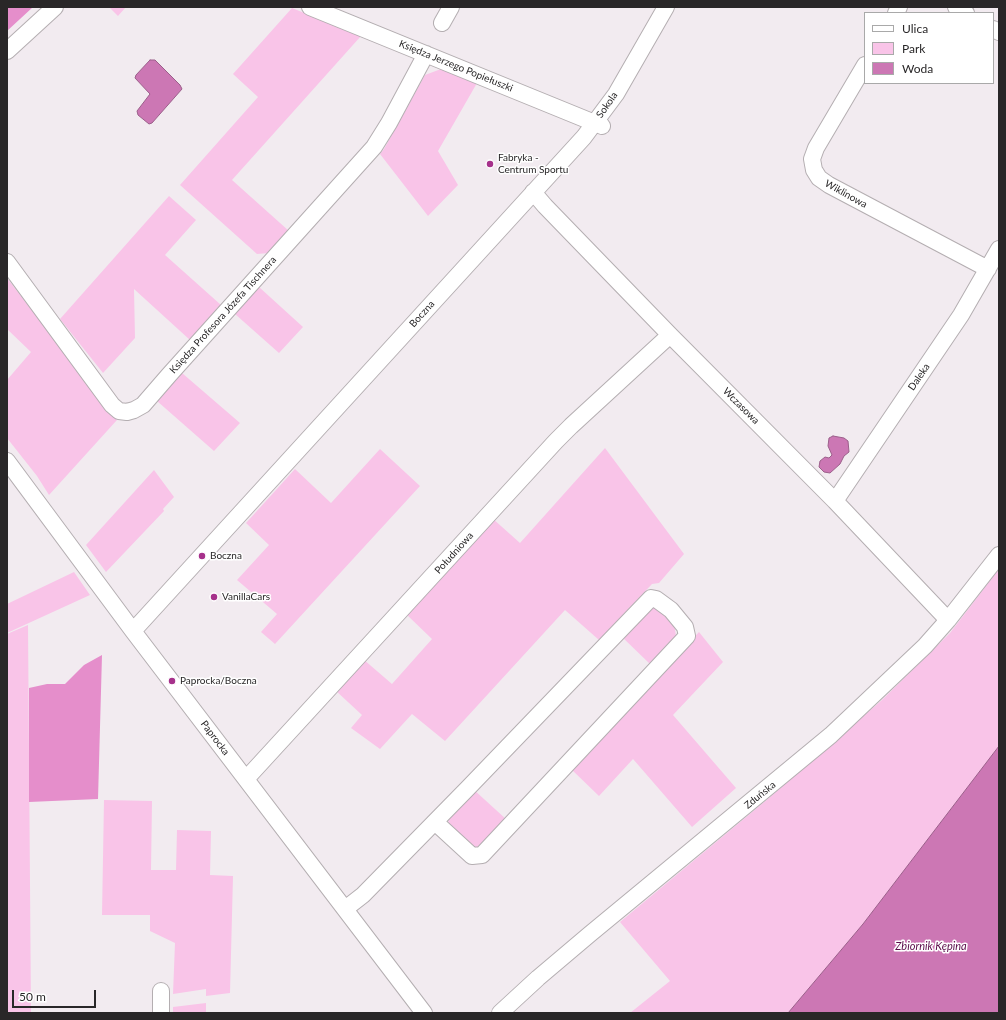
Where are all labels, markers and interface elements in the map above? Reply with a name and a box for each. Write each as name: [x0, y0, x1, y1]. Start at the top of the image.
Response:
legend: [864, 12, 994, 84]
text: Ulica: [902, 21, 928, 36]
street label: Księdza Jerzego Popiełuszki: [397, 38, 515, 94]
text: Park: [902, 41, 925, 56]
text: Woda: [902, 61, 933, 76]
street label: Sokola: [594, 90, 620, 120]
place label: Fabryka - Centrum Sportu: [498, 152, 568, 176]
marker: Fabryka - Centrum Sportu: [485, 159, 495, 169]
street label: Wiklinowa: [823, 177, 869, 211]
street label: Księdza Profesora Józefa Tischnera: [167, 254, 279, 376]
street label: Boczna: [407, 298, 437, 330]
street label: Daleka: [906, 361, 932, 393]
street label: Wczasowa: [720, 385, 762, 427]
street label: Południowa: [432, 530, 476, 576]
place label: Boczna: [210, 550, 242, 562]
marker: Boczna: [197, 551, 207, 561]
place label: VanillaCars: [222, 591, 270, 603]
marker: VanillaCars: [209, 592, 219, 602]
place label: Paprocka/Boczna: [180, 675, 257, 687]
marker: Paprocka/Boczna: [167, 676, 177, 686]
street label: Paprocka: [198, 718, 232, 758]
street label: Zduńska: [742, 779, 778, 811]
water label: Zbiornik Kępina: [895, 939, 967, 953]
scale bar: [14, 982, 98, 1008]
text: 50 m: [19, 989, 46, 1004]

